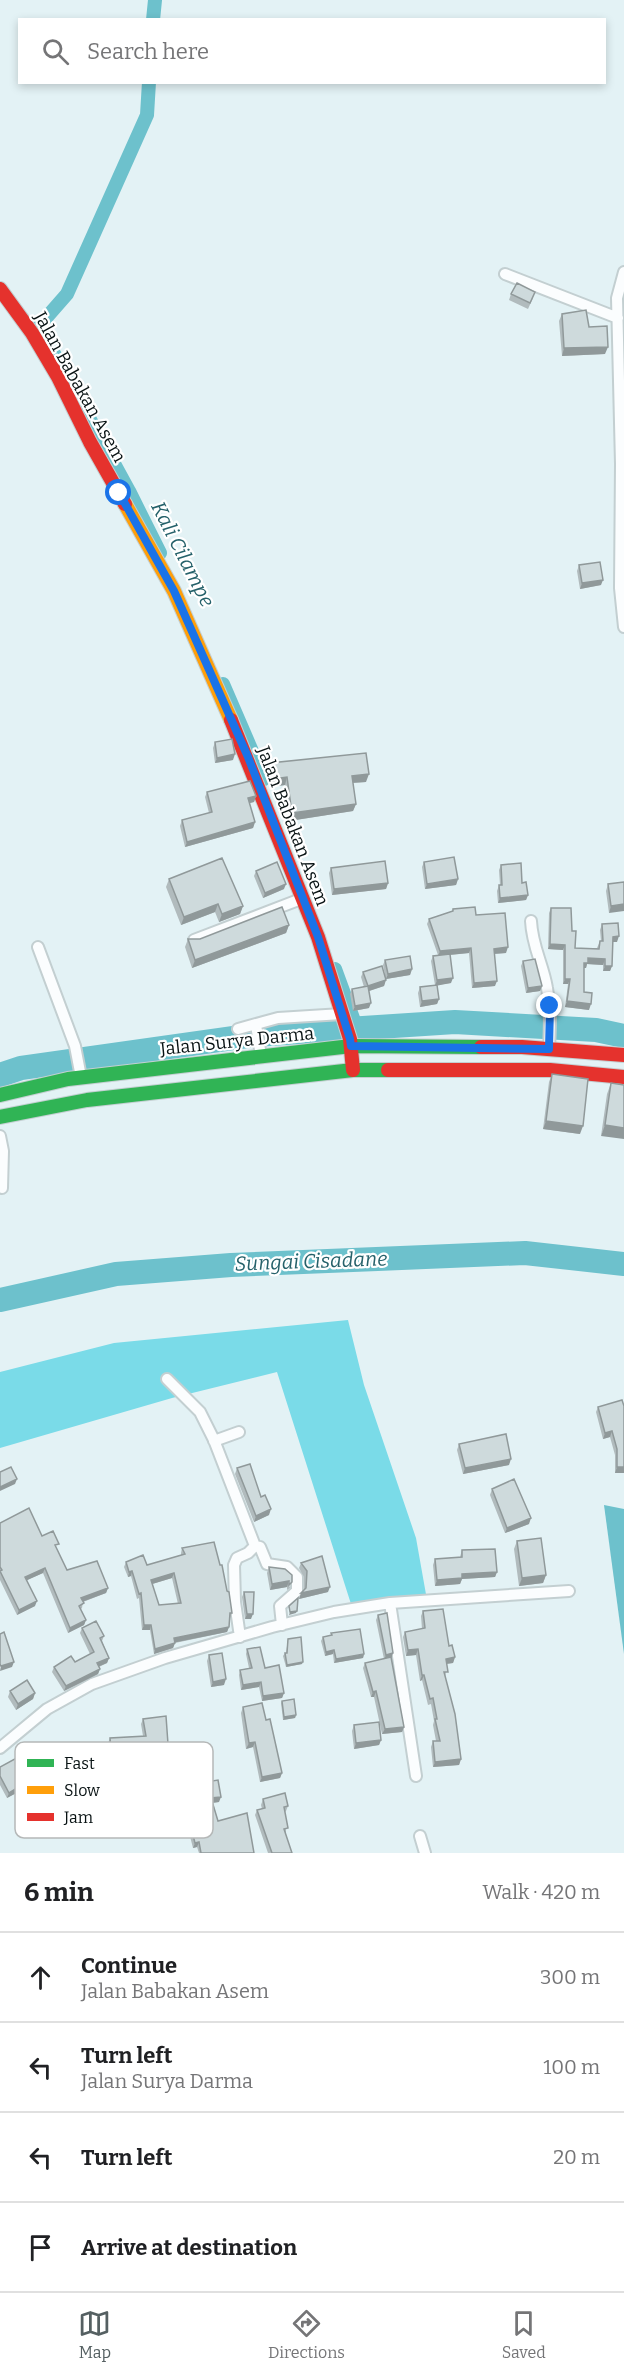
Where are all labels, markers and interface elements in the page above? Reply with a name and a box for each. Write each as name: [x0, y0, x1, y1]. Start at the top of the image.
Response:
search box: [18, 18, 606, 84]
icon: search: [39, 35, 72, 68]
text: Search here: [87, 38, 209, 65]
street label: Jalan Babakan Asem: [29, 307, 131, 466]
route start: [105, 479, 131, 505]
water label: Kali Cilampe: [146, 497, 220, 611]
street label: Jalan Babakan Asem: [252, 742, 334, 909]
route end: [536, 992, 562, 1018]
street label: Jalan Surya Darma: [158, 1022, 315, 1060]
water label: Sungai Cisadane: [234, 1246, 388, 1276]
legend: [15, 1742, 213, 1838]
text: Fast: [64, 1754, 95, 1773]
text: Slow: [64, 1781, 100, 1800]
text: Jam: [63, 1808, 93, 1827]
text: 6 min: [24, 1877, 94, 1908]
text: Walk · 420 m: [482, 1880, 600, 1904]
text: Continue: [81, 1952, 177, 1979]
icon: ahead: [24, 1961, 57, 1994]
text: 300 m: [540, 1965, 600, 1989]
text: Jalan Babakan Asem: [81, 1979, 269, 2003]
text: Turn left: [81, 2042, 173, 2069]
icon: left: [24, 2051, 57, 2084]
text: 100 m: [543, 2055, 600, 2079]
text: Jalan Surya Darma: [81, 2069, 253, 2093]
icon: left: [24, 2141, 57, 2174]
text: Turn left: [81, 2144, 173, 2171]
text: 20 m: [553, 2145, 600, 2169]
icon: arrive: [24, 2231, 57, 2264]
text: Arrive at destination: [81, 2234, 297, 2261]
tab: Map: [78, 2307, 111, 2362]
tab: Directions: [268, 2307, 345, 2362]
tab: Saved: [502, 2307, 546, 2362]

